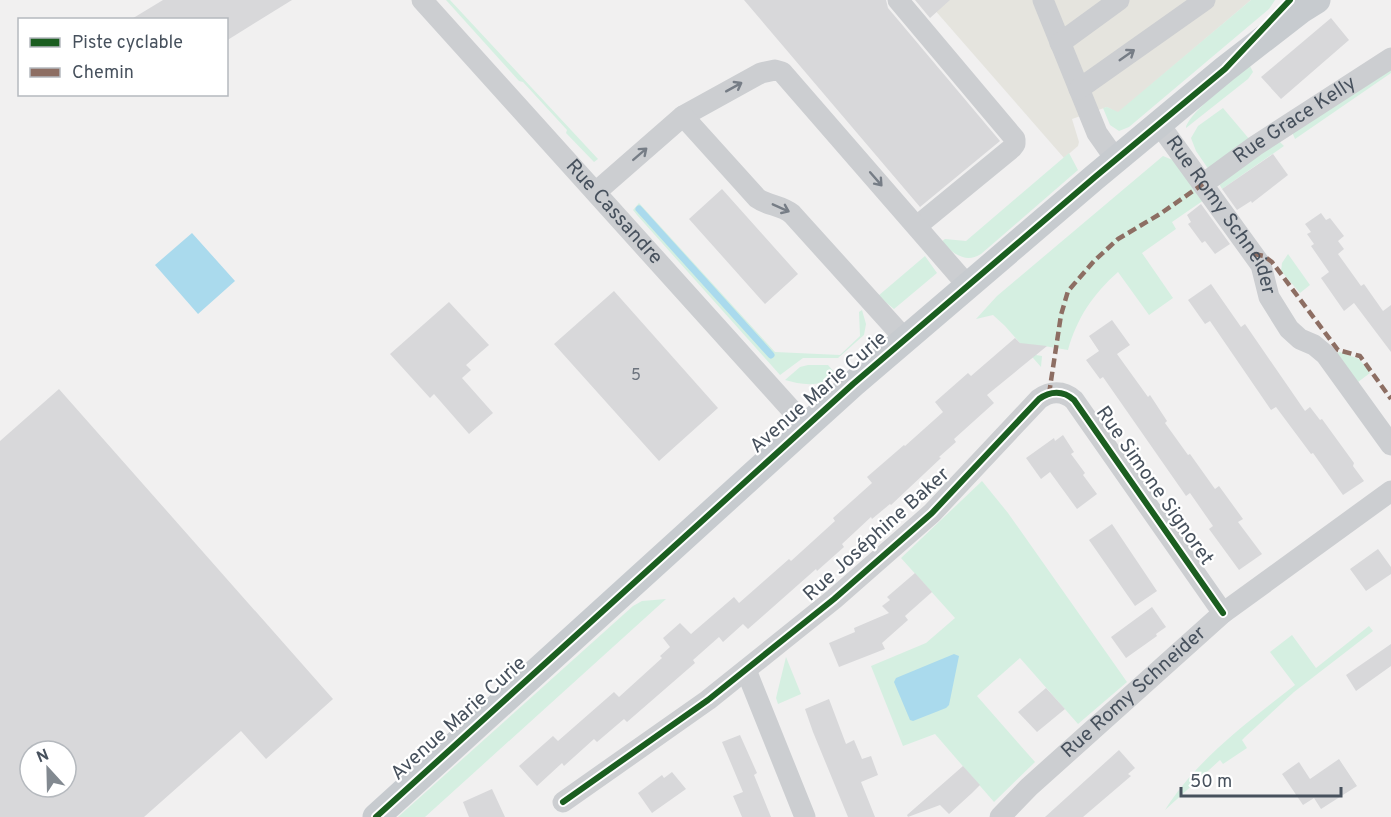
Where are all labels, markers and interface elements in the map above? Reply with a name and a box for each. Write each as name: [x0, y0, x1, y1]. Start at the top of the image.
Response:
legend: [18, 18, 228, 96]
text: Piste cyclable: [72, 32, 183, 55]
one-way arrow: [1118, 49, 1134, 61]
text: Chemin: [72, 62, 134, 85]
street label: Rue Grace Kelly: [1229, 71, 1362, 170]
one-way arrow: [725, 81, 742, 93]
street label: Rue Romy Schneider: [1159, 131, 1281, 298]
one-way arrow: [632, 147, 647, 161]
street label: Rue Cassandre: [559, 154, 668, 271]
one-way arrow: [870, 171, 883, 187]
one-way arrow: [772, 203, 790, 215]
street label: Avenue Marie Curie: [745, 326, 893, 460]
house number: 5: [631, 366, 641, 386]
street label: Rue Simone Signoret: [1089, 401, 1219, 571]
street label: Rue Joséphine Baker: [798, 462, 956, 608]
street label: Rue Romy Schneider: [1056, 621, 1212, 765]
street label: Avenue Marie Curie: [386, 651, 532, 787]
north arrow: [18, 739, 78, 799]
text: N: [34, 746, 52, 768]
scale bar: [1181, 760, 1342, 798]
text: 50 m: [1190, 771, 1232, 794]

